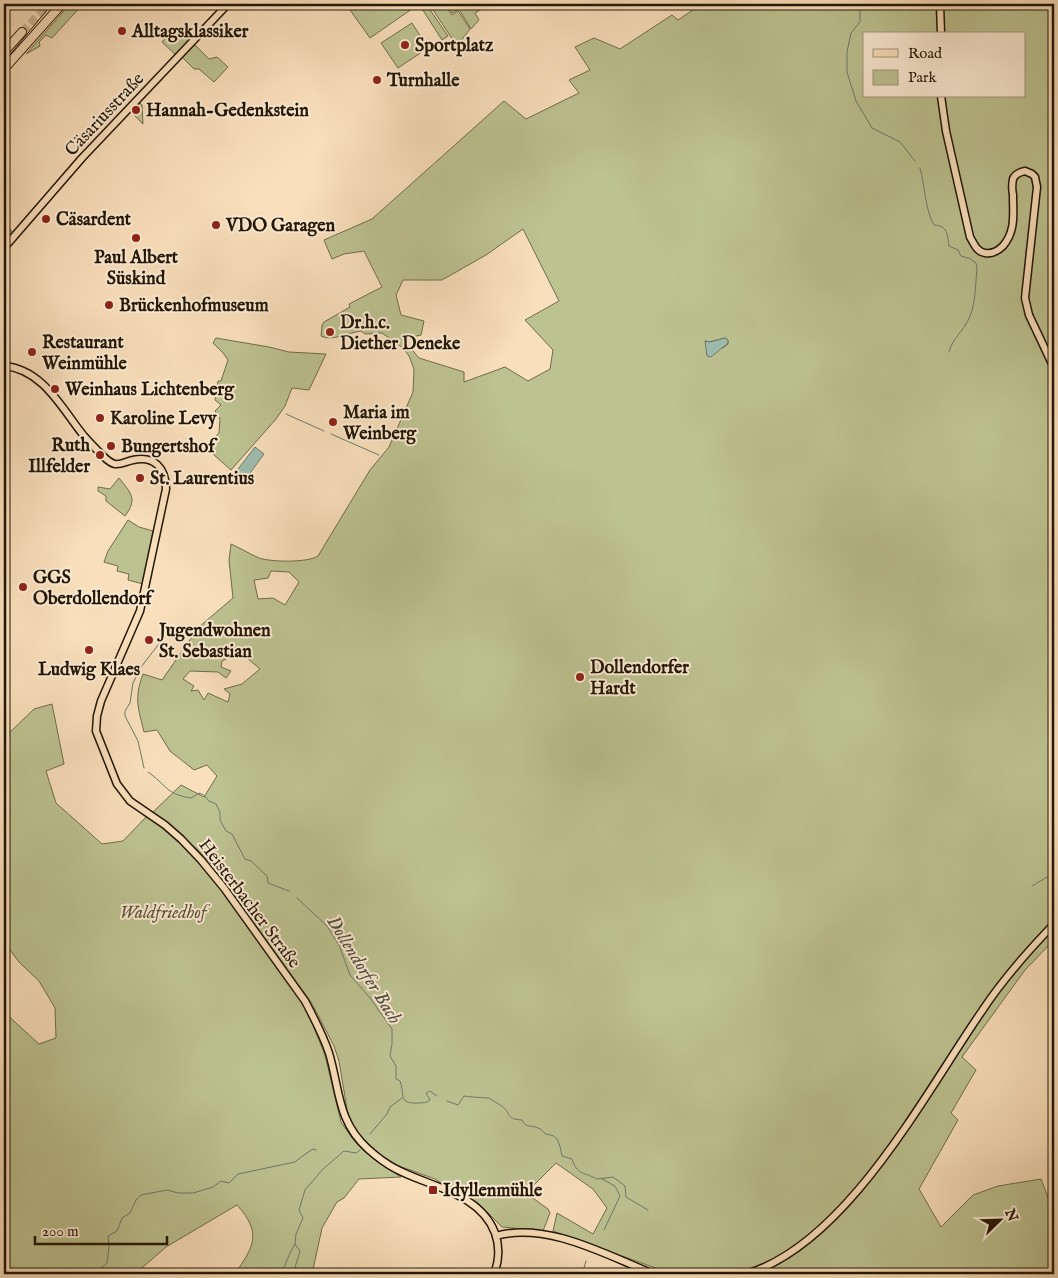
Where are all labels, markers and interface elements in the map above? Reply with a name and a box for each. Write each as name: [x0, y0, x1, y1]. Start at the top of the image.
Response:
place label: Alltagsklassiker: [131, 21, 249, 44]
marker: Alltagsklassiker: [116, 25, 128, 37]
legend: [863, 32, 1026, 98]
place label: Sportplatz: [415, 35, 494, 58]
marker: Sportplatz: [399, 39, 411, 51]
text: Road: [908, 44, 943, 63]
street label: Cäsariusstraße: [60, 68, 150, 162]
text: Park: [908, 68, 938, 87]
place label: Turnhalle: [386, 70, 460, 93]
marker: Turnhalle: [371, 74, 383, 86]
place label: Hannah-Gedenkstein: [146, 100, 309, 123]
marker: Hannah-Gedenkstein: [130, 104, 142, 116]
place label: Cäsardent: [56, 209, 132, 232]
marker: Cäsardent: [40, 213, 52, 225]
place label: VDO Garagen: [225, 215, 336, 238]
marker: VDO Garagen: [210, 219, 222, 231]
marker: Paul Albert Süskind: [130, 232, 142, 244]
place label: Paul Albert Süskind: [94, 247, 179, 291]
place label: Brückenhofmuseum: [119, 295, 269, 318]
marker: Brückenhofmuseum: [103, 299, 115, 311]
place label: Dr.h.c. Diether Deneke: [340, 312, 461, 356]
marker: Dr.h.c. Diether Deneke: [324, 326, 336, 338]
place label: Restaurant Weinmühle: [41, 332, 127, 376]
marker: Restaurant Weinmühle: [26, 346, 38, 358]
place label: Weinhaus Lichtenberg: [64, 379, 235, 402]
marker: Weinhaus Lichtenberg: [49, 383, 61, 395]
place label: Maria im Weinberg: [342, 402, 417, 446]
place label: Karoline Levy: [110, 408, 218, 431]
marker: Karoline Levy: [94, 412, 106, 424]
marker: Maria im Weinberg: [327, 416, 339, 428]
place label: Ruth Illfelder: [28, 435, 90, 479]
place label: Bungertshof: [121, 436, 218, 459]
marker: Bungertshof: [105, 440, 117, 452]
marker: Ruth Illfelder: [94, 449, 106, 461]
place label: St. Laurentius: [150, 468, 255, 491]
marker: St. Laurentius: [134, 472, 146, 484]
place label: GGS Oberdollendorf: [33, 567, 155, 611]
marker: GGS Oberdollendorf: [17, 581, 29, 593]
place label: Jugendwohnen St. Sebastian: [157, 620, 271, 664]
marker: Jugendwohnen St. Sebastian: [143, 634, 155, 646]
marker: Ludwig Klaes: [83, 644, 95, 656]
place label: Dollendorfer Hardt: [590, 657, 689, 701]
place label: Ludwig Klaes: [38, 659, 141, 682]
marker: Dollendorfer Hardt: [574, 671, 586, 683]
street label: Heisterbacher Straße: [193, 835, 305, 973]
park label: Waldfriedhof: [120, 902, 211, 925]
water label: Dollendorfer Bach: [320, 911, 406, 1029]
place label: Idyllenmühle: [443, 1180, 543, 1203]
marker: Idyllenmühle: [427, 1184, 439, 1196]
north arrow: [976, 1196, 1026, 1246]
text: N: [1000, 1205, 1022, 1224]
scale bar: [35, 1213, 168, 1245]
text: 200 m: [42, 1222, 79, 1241]

